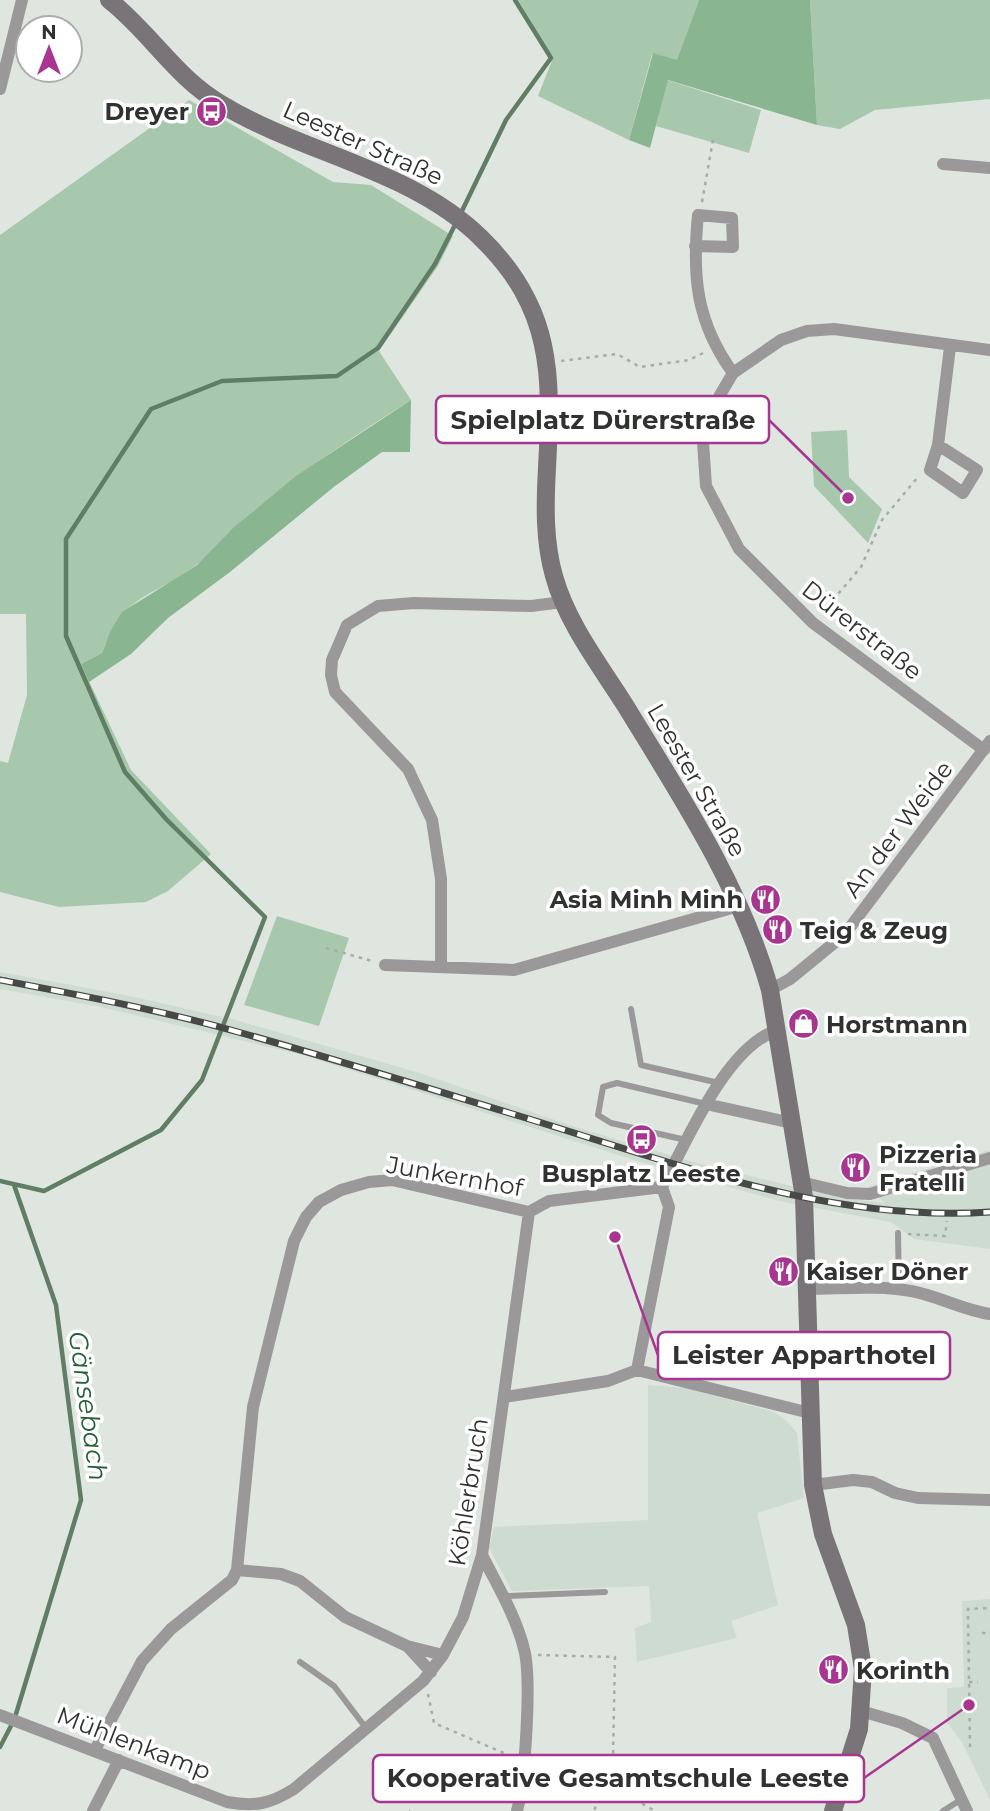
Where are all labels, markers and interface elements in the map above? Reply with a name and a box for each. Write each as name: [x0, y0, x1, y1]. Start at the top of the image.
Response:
north arrow: [14, 14, 84, 84]
text: N: [41, 21, 57, 44]
bus stop icon: Dreyer: [195, 94, 229, 128]
street label: Leester Straße: [278, 95, 448, 191]
place label: Dreyer: [104, 97, 189, 126]
callout: Spielplatz Dürerstraße: [436, 396, 769, 443]
text: Spielplatz Dürerstraße: [451, 404, 755, 436]
street label: Dürerstraße: [796, 574, 928, 686]
street label: Leester Straße: [641, 698, 753, 862]
street label: An der Weide: [837, 755, 959, 903]
restaurant icon: Asia Minh Minh: [749, 882, 783, 916]
place label: Asia Minh Minh: [549, 885, 743, 914]
restaurant icon: Teig & Zeug: [760, 913, 794, 947]
place label: Teig & Zeug: [800, 916, 948, 945]
shop icon: Horstmann: [786, 1007, 820, 1041]
place label: Horstmann: [826, 1010, 968, 1039]
bus stop icon: Busplatz Leeste: [624, 1122, 658, 1156]
place label: Pizzeria Fratelli: [879, 1140, 977, 1197]
street label: Junkernhof: [384, 1150, 526, 1202]
restaurant icon: Pizzeria Fratelli: [839, 1151, 873, 1185]
place label: Busplatz Leeste: [541, 1159, 741, 1188]
restaurant icon: Kaiser Döner: [766, 1254, 800, 1288]
place label: Kaiser Döner: [806, 1257, 968, 1286]
water label: Gänsebach: [62, 1329, 114, 1483]
callout: Leister Apparthotel: [658, 1332, 950, 1379]
text: Leister Apparthotel: [672, 1339, 936, 1371]
street label: Köhlerbruch: [442, 1416, 494, 1568]
restaurant icon: Korinth: [816, 1653, 850, 1687]
place label: Korinth: [856, 1656, 950, 1685]
street label: Mühlenkamp: [53, 1700, 215, 1786]
callout: Kooperative Gesamtschule Leeste: [373, 1755, 864, 1802]
text: Kooperative Gesamtschule Leeste: [387, 1762, 849, 1794]

